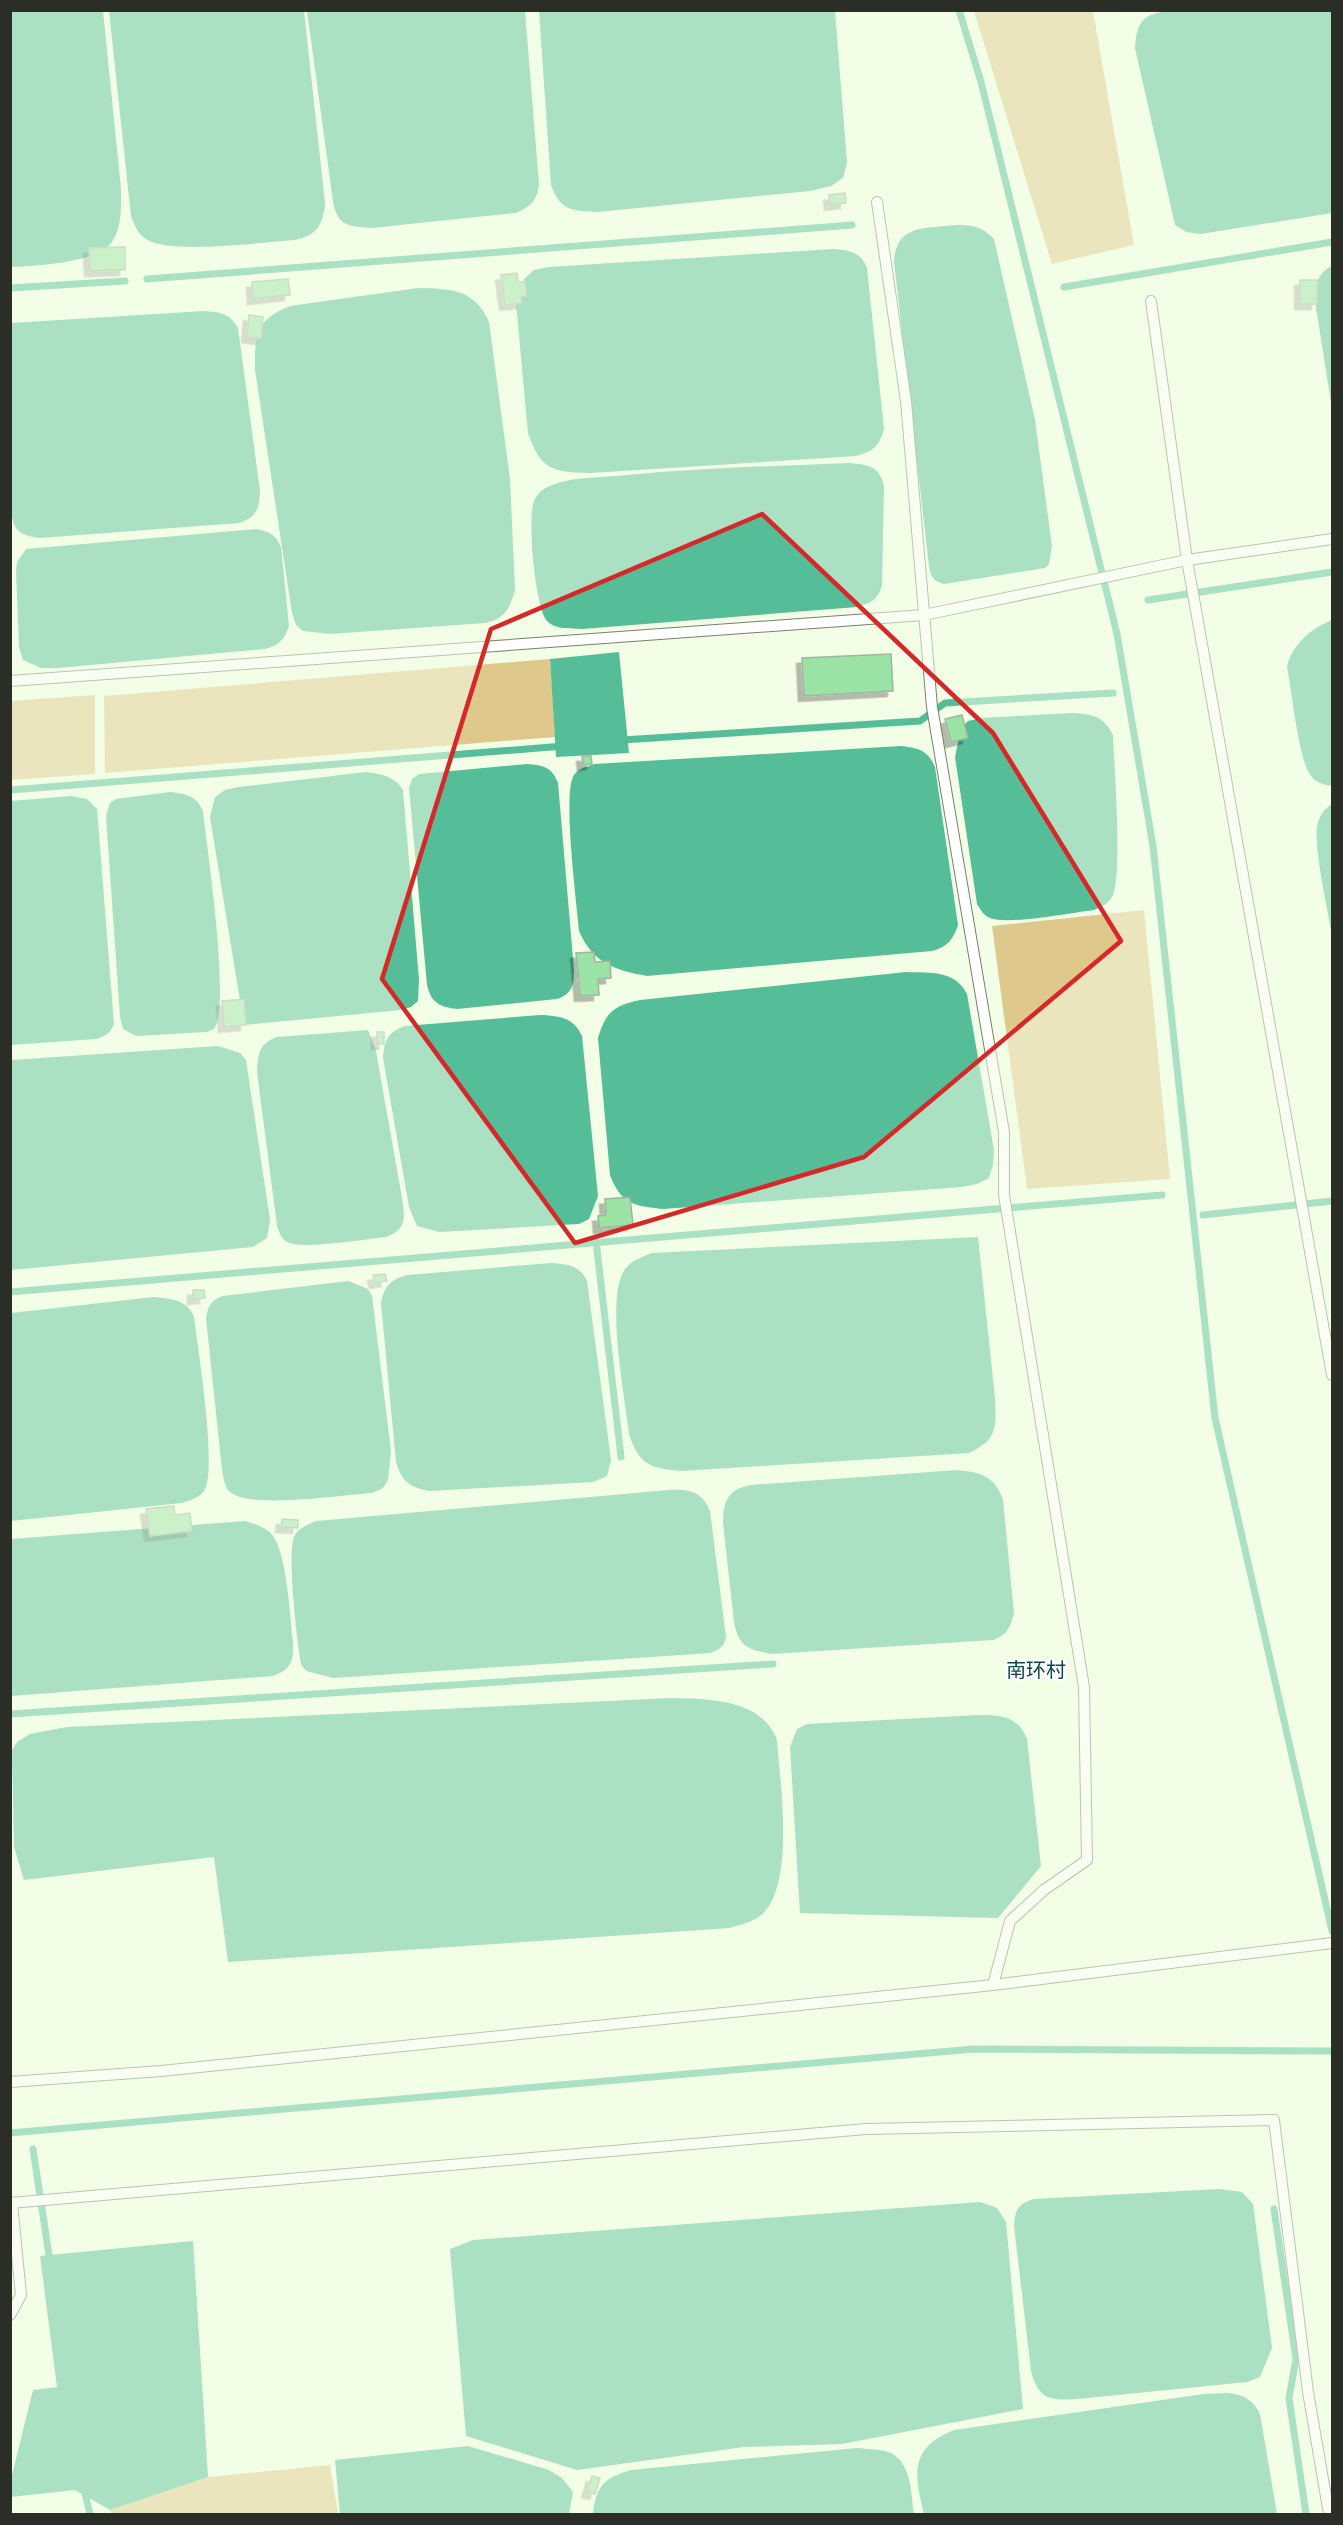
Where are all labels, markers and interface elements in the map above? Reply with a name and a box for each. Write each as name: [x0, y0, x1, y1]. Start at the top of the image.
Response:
district label: 南环村: [1006, 1657, 1066, 1682]

